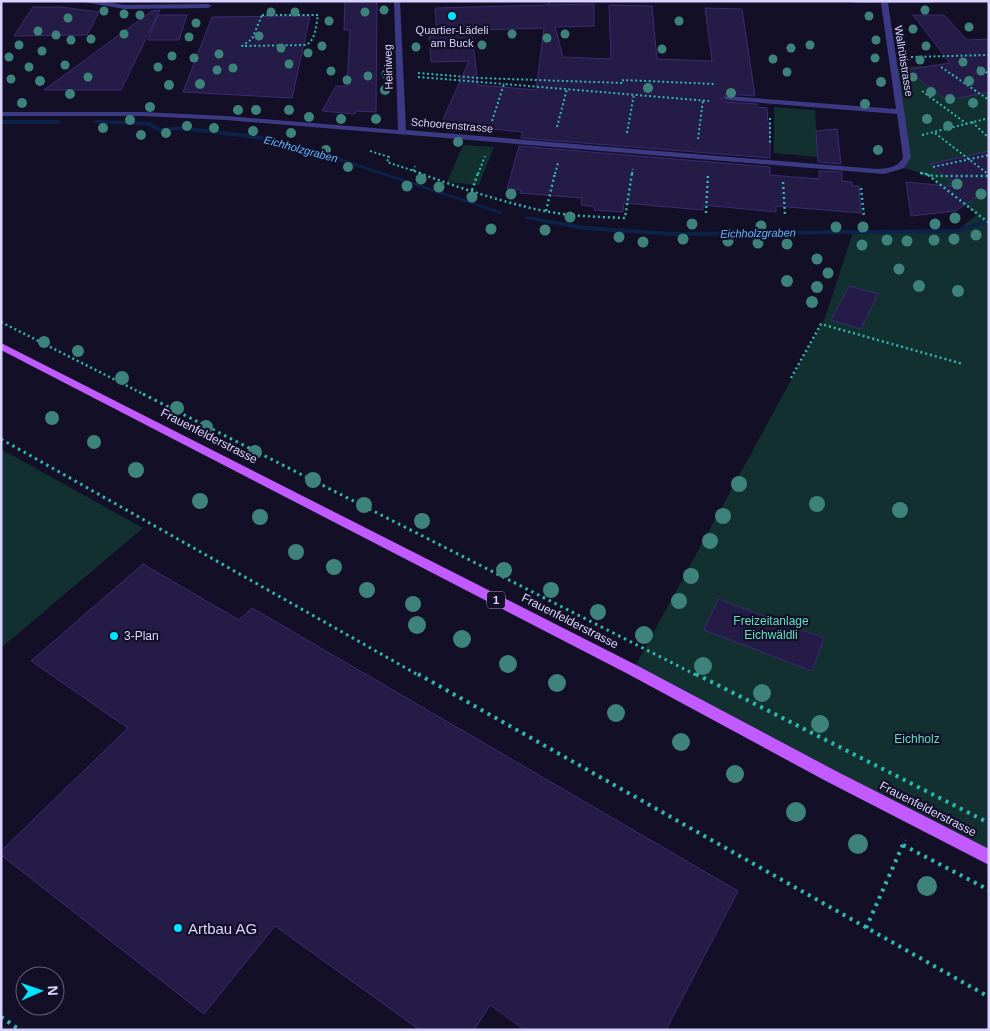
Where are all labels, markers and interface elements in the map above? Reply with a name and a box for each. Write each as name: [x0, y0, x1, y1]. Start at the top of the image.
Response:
marker: Quartier-Lädeli am Buck: [446, 10, 458, 22]
place label: Quartier-Lädeli am Buck: [416, 24, 488, 49]
street label: Wallrütistrasse: [892, 25, 916, 97]
street label: Heiniweg: [381, 44, 395, 90]
street label: Schoorenstrasse: [410, 115, 494, 135]
water label: Eichholzgraben: [263, 133, 339, 165]
water label: Eichholzgraben: [720, 226, 796, 240]
street label: Frauenfelderstrasse: [158, 406, 260, 467]
street label: Frauenfelderstrasse: [519, 591, 621, 652]
road number: 1: [487, 592, 505, 608]
park label: Freizeitanlage Eichwäldli: [733, 614, 809, 642]
place label: 3-Plan: [124, 629, 159, 643]
marker: 3-Plan: [108, 630, 120, 642]
park label: Eichholz: [894, 732, 940, 746]
street label: Frauenfelderstrasse: [877, 779, 979, 840]
place label: Artbau AG: [188, 920, 257, 937]
marker: Artbau AG: [172, 922, 184, 934]
north arrow: [15, 966, 65, 1016]
text: N: [45, 985, 61, 996]

